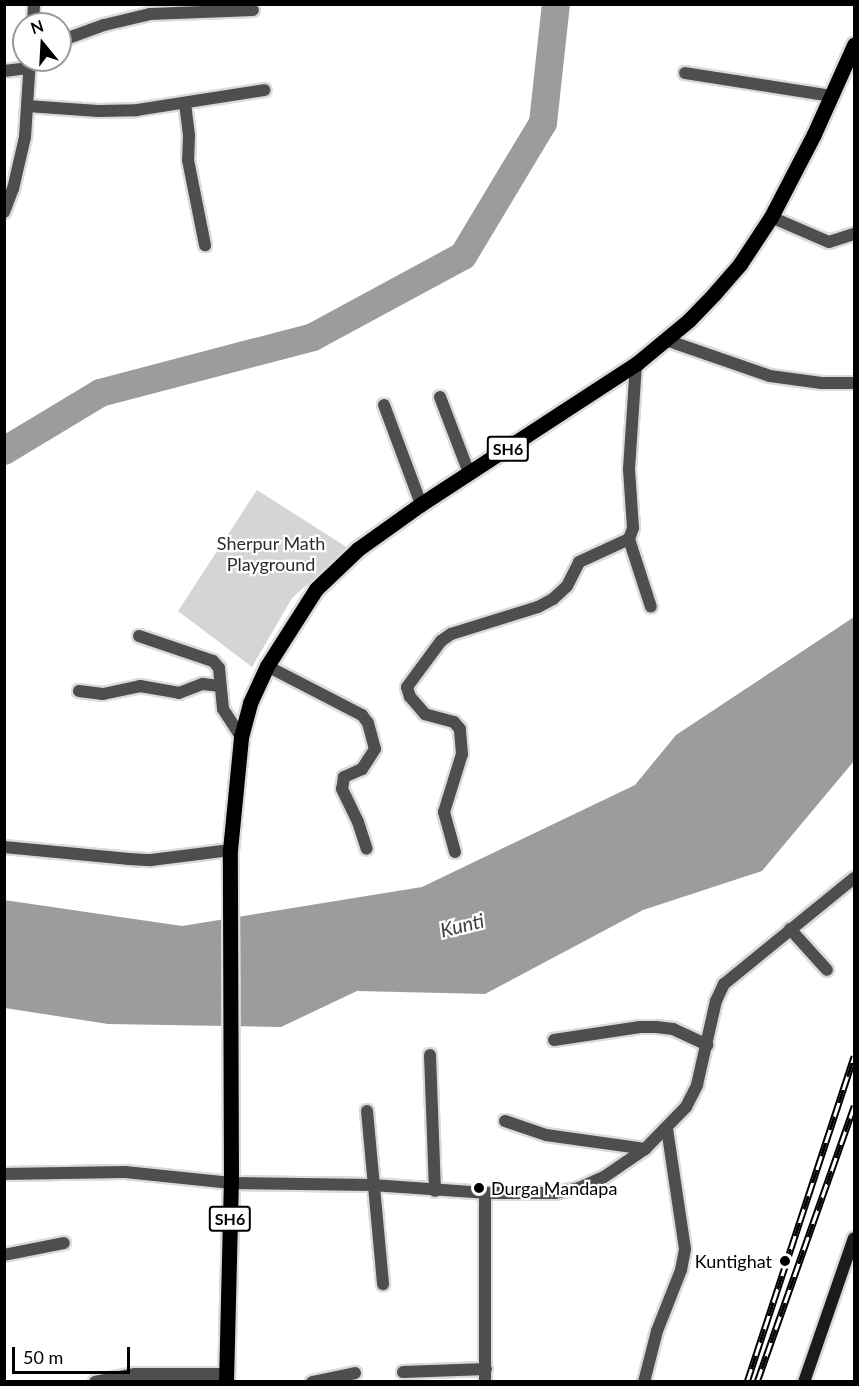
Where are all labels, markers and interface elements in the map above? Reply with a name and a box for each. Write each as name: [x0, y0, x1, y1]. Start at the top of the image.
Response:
north arrow: [12, 12, 72, 72]
text: N: [28, 15, 46, 37]
road number: SH6: [486, 436, 530, 462]
park label: Sherpur Math Playground: [217, 533, 325, 576]
water label: Kunti: [438, 908, 486, 942]
place label: Durga Mandapa: [491, 1177, 617, 1199]
marker: Durga Mandapa: [472, 1181, 486, 1195]
road number: SH6: [208, 1206, 252, 1232]
place label: Kuntighat: [695, 1250, 772, 1272]
marker: Kuntighat: [776, 1252, 794, 1270]
scale bar: [15, 1335, 134, 1373]
text: 50 m: [23, 1346, 63, 1368]

